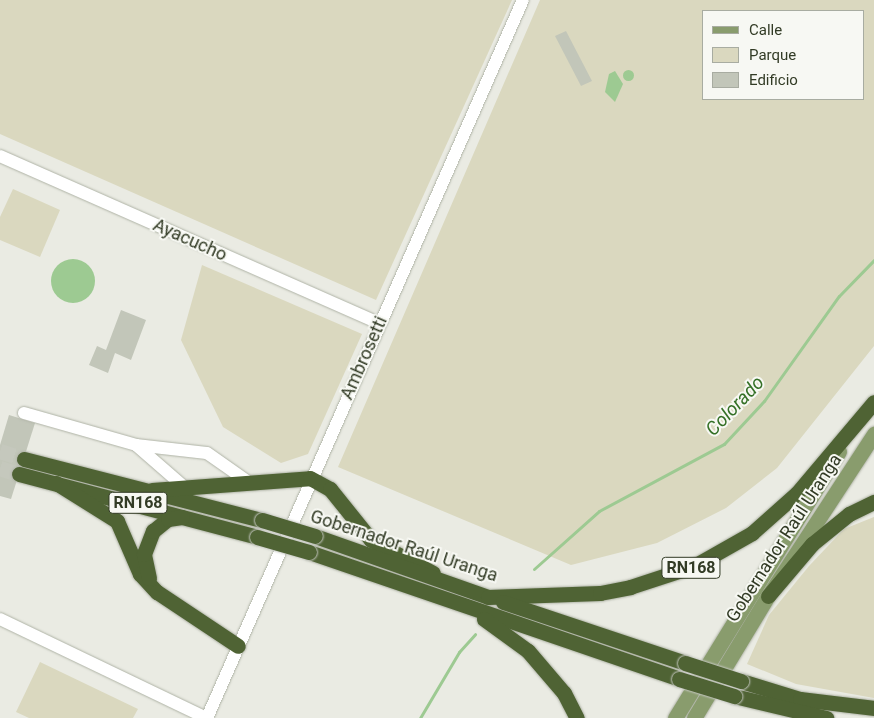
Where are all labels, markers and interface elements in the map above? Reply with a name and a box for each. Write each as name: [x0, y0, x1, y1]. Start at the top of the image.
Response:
legend: [702, 10, 864, 100]
text: Calle: [749, 21, 782, 39]
text: Parque: [749, 46, 796, 64]
text: Edificio: [749, 71, 798, 89]
street label: Ayacucho: [150, 214, 230, 266]
street label: Ambrosetti: [336, 313, 392, 403]
water label: Colorado: [701, 371, 769, 441]
street label: Gobernador Raúl Uranga: [722, 450, 846, 626]
road number: RN168: [108, 489, 168, 516]
street label: Gobernador Raúl Uranga: [308, 505, 500, 587]
road number: RN168: [661, 554, 721, 582]

